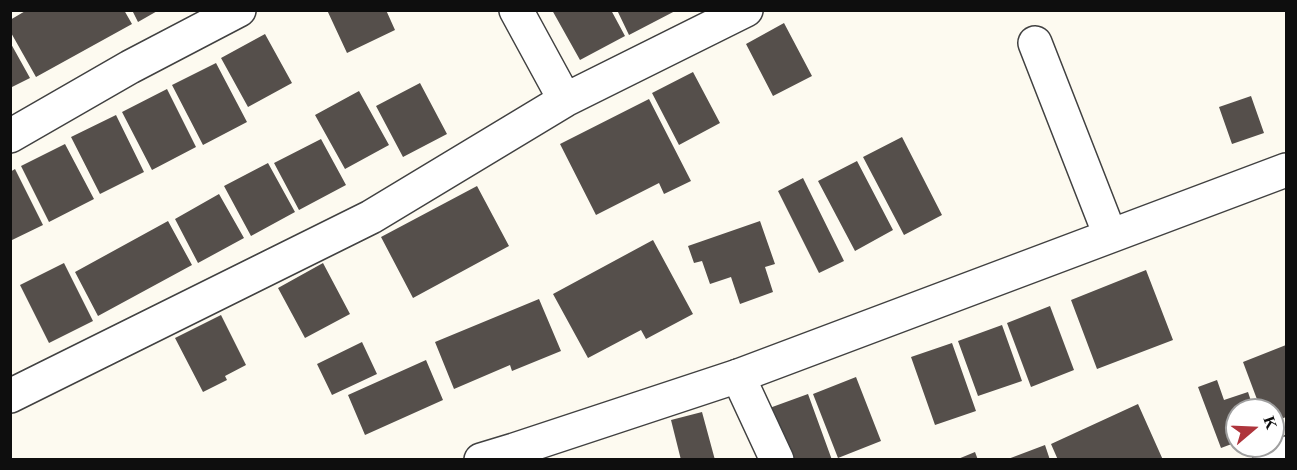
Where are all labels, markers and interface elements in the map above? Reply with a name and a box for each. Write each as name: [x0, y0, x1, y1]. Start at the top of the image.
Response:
north arrow: [1225, 398, 1285, 458]
text: K: [1261, 414, 1281, 431]

